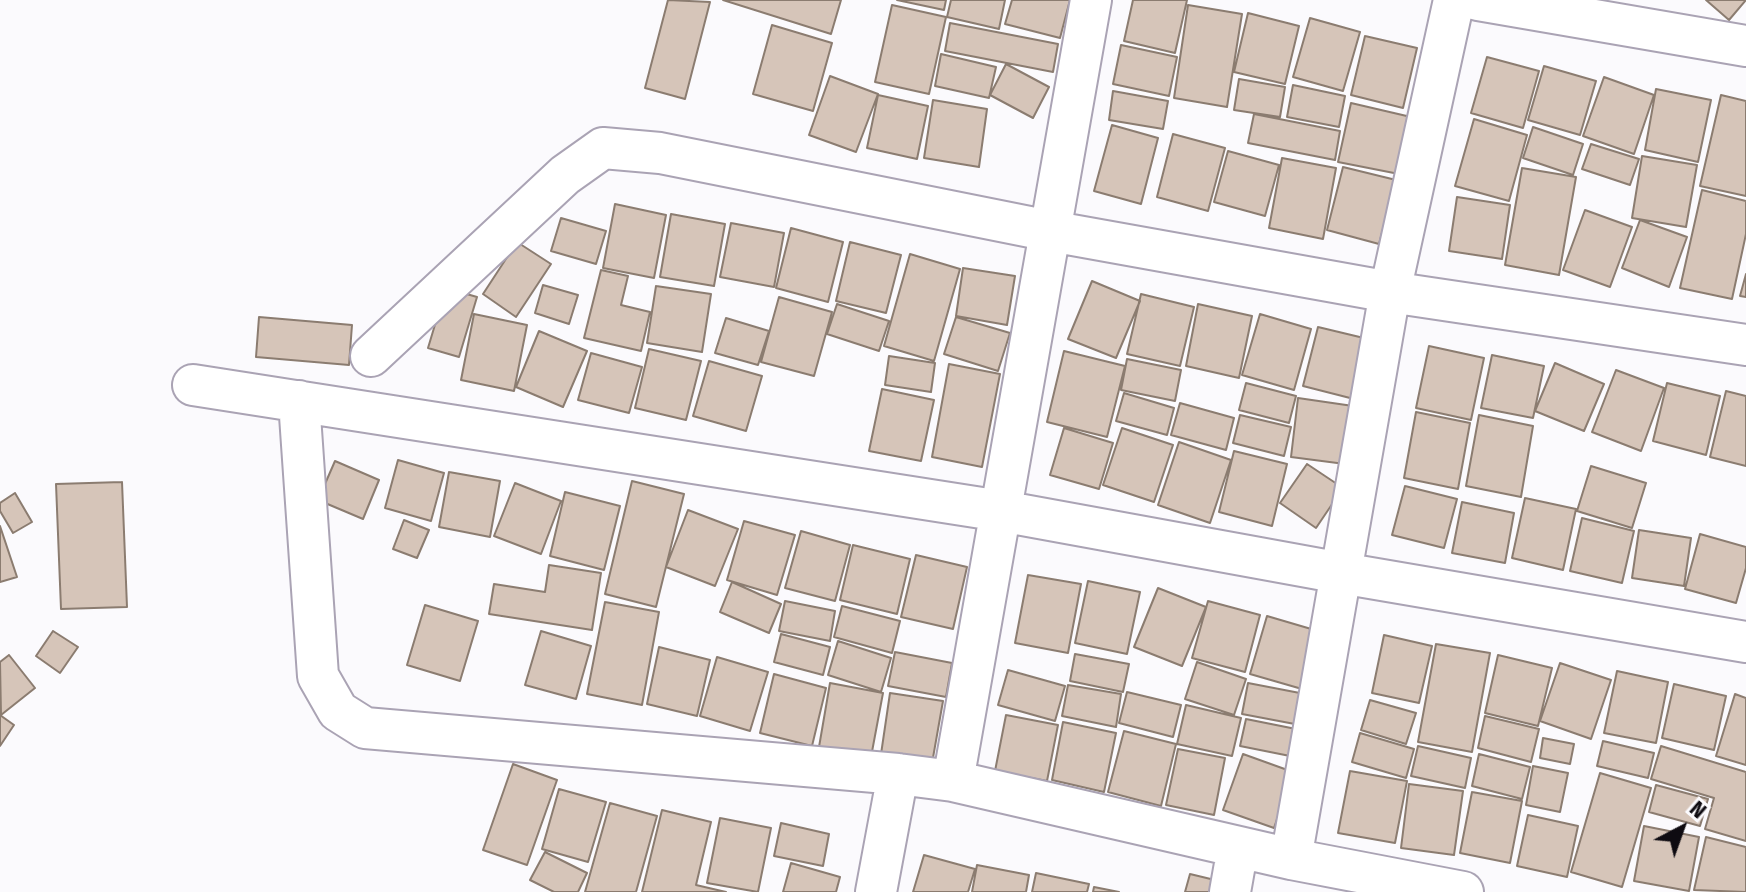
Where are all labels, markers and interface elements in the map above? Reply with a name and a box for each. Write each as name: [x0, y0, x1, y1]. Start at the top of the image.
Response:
north arrow: [1642, 788, 1722, 868]
text: N: [1684, 795, 1712, 824]

